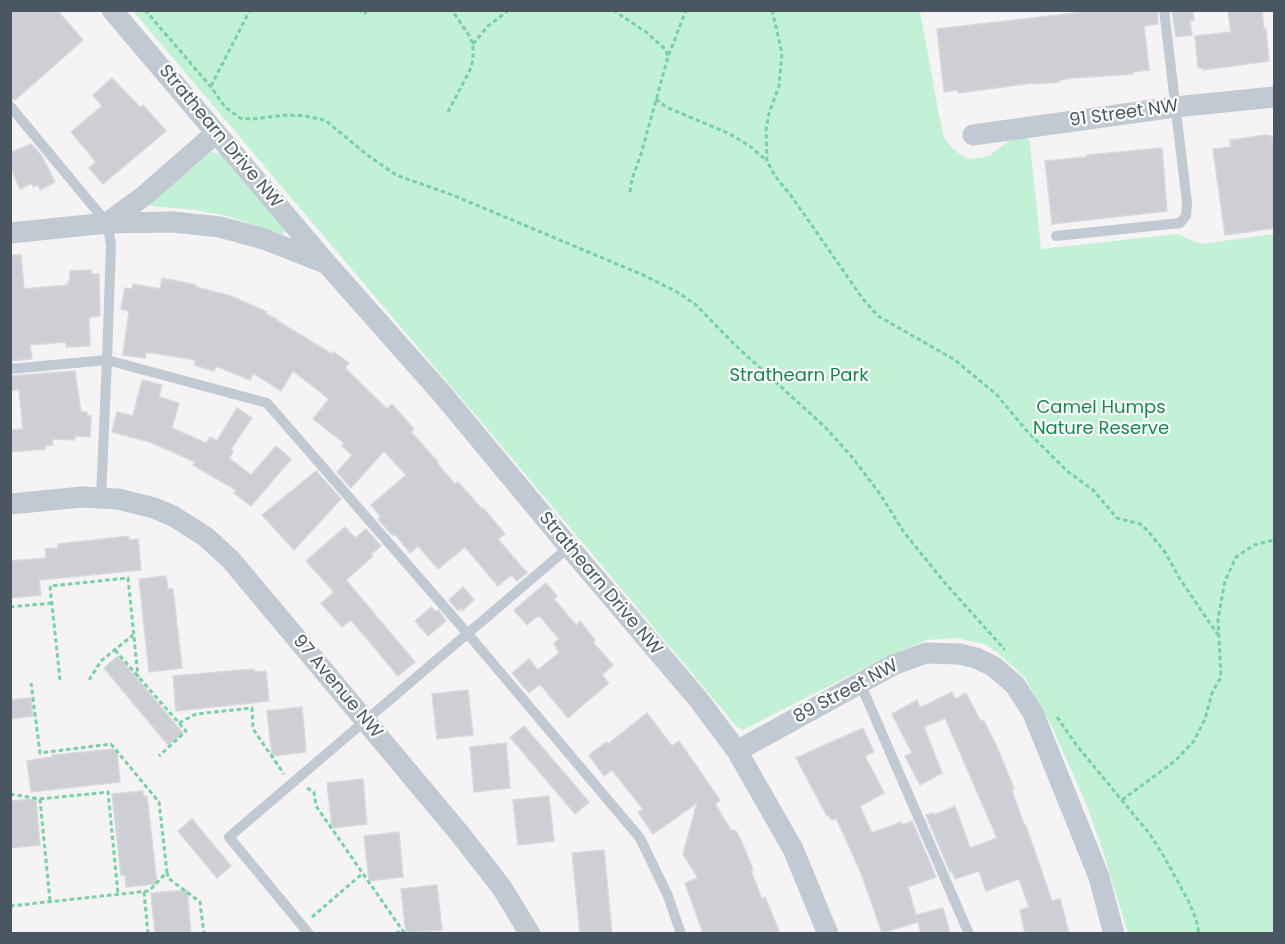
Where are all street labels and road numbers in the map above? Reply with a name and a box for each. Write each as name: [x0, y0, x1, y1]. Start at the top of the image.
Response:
street label: Strathearn Drive NW: [154, 61, 286, 213]
street label: 91 Street NW: [1068, 96, 1180, 132]
street label: Strathearn Drive NW: [534, 508, 666, 660]
street label: 97 Avenue NW: [287, 631, 387, 743]
street label: 89 Street NW: [790, 655, 902, 729]

